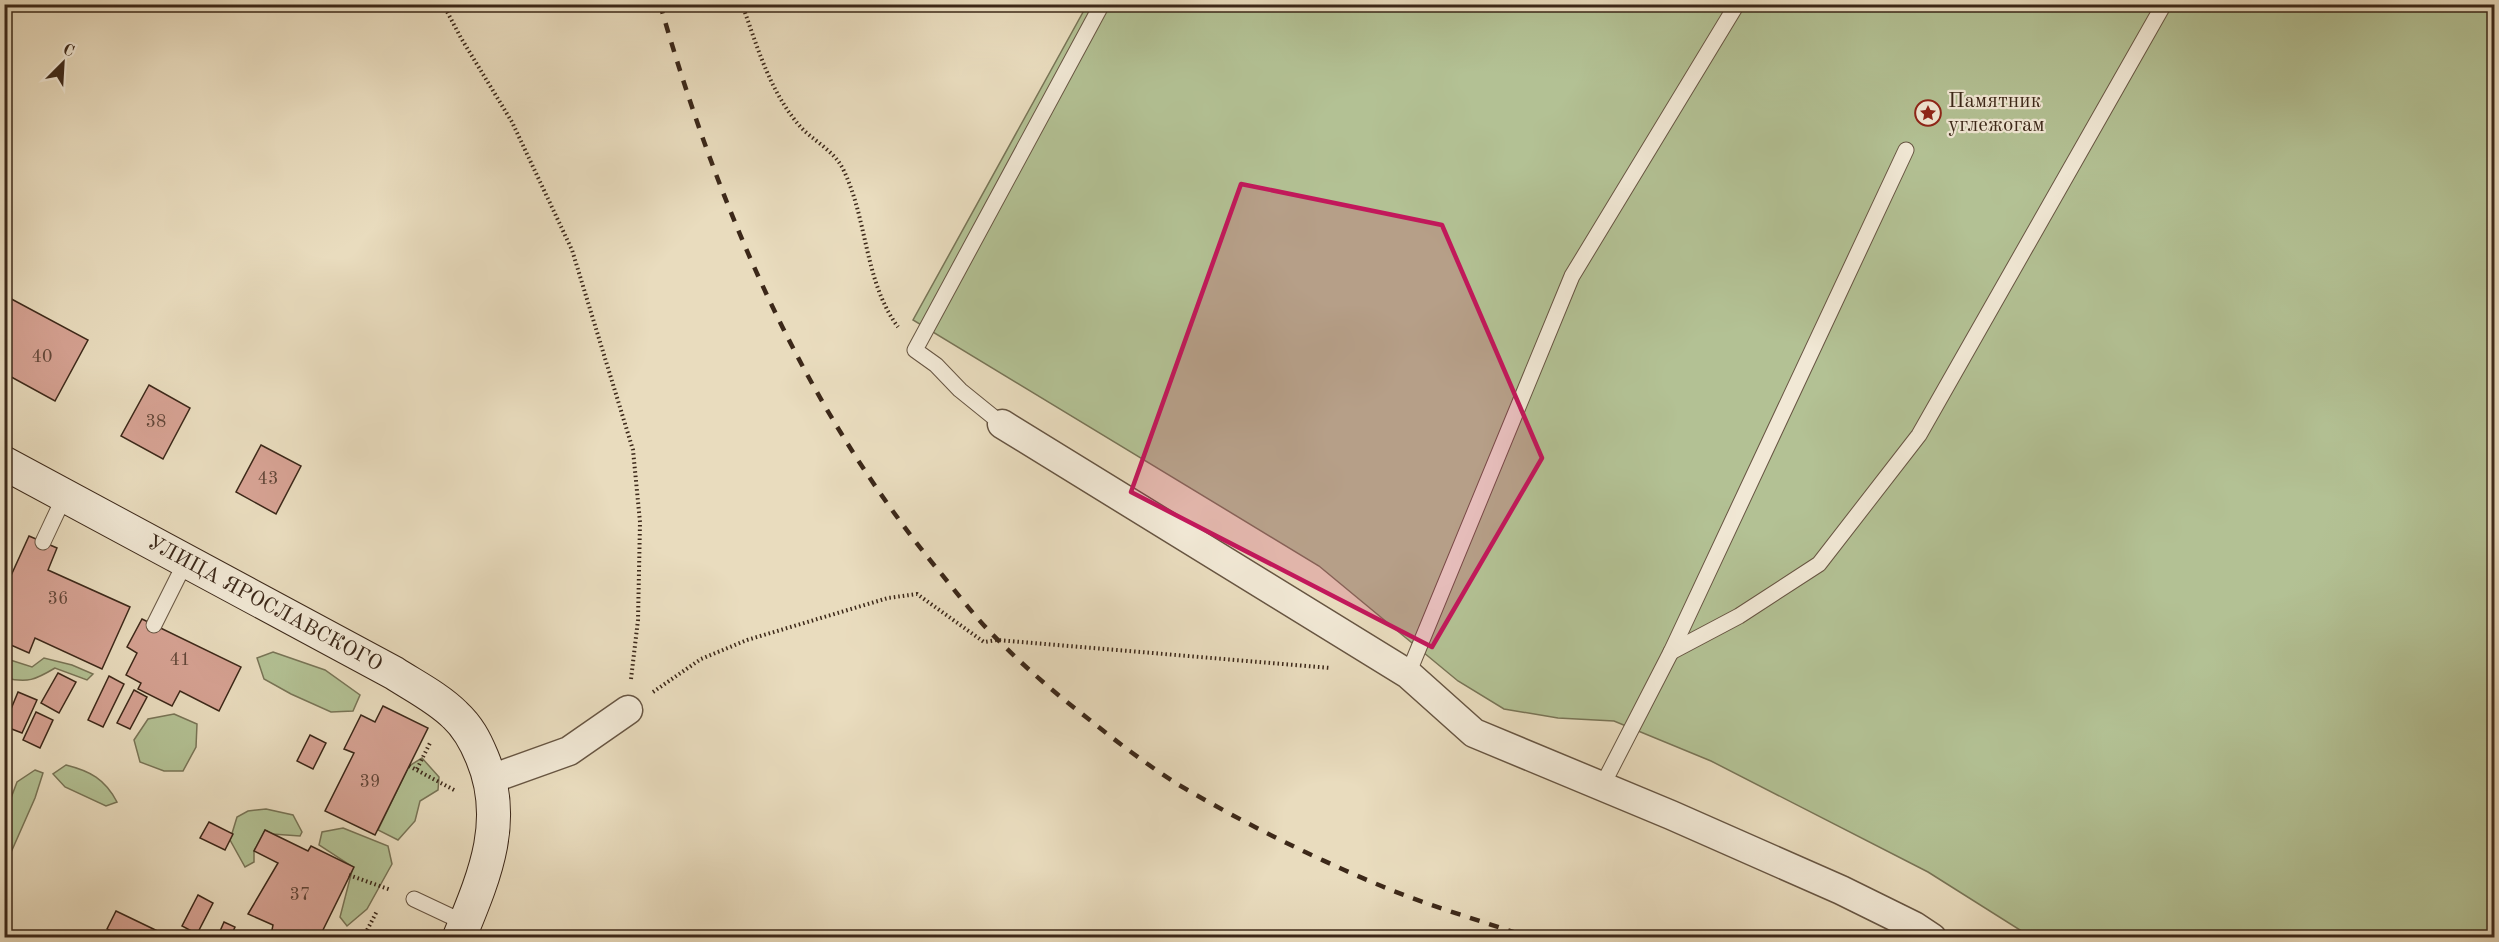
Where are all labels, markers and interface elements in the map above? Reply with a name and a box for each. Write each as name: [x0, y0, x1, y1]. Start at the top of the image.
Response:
north arrow: [33, 33, 93, 93]
text: С: [60, 42, 76, 61]
place label: Памятник углежогам: [1948, 91, 2044, 136]
place icon: Памятник углежогам: [1913, 98, 1943, 128]
house number: 40: [32, 348, 52, 366]
house number: 38: [146, 413, 166, 431]
house number: 43: [258, 470, 278, 488]
street label: УЛИЦА ЯРОСЛАВСКОГО: [144, 532, 386, 675]
house number: 36: [48, 590, 68, 608]
house number: 41: [170, 651, 190, 669]
house number: 39: [360, 773, 380, 791]
house number: 37: [290, 886, 310, 904]

